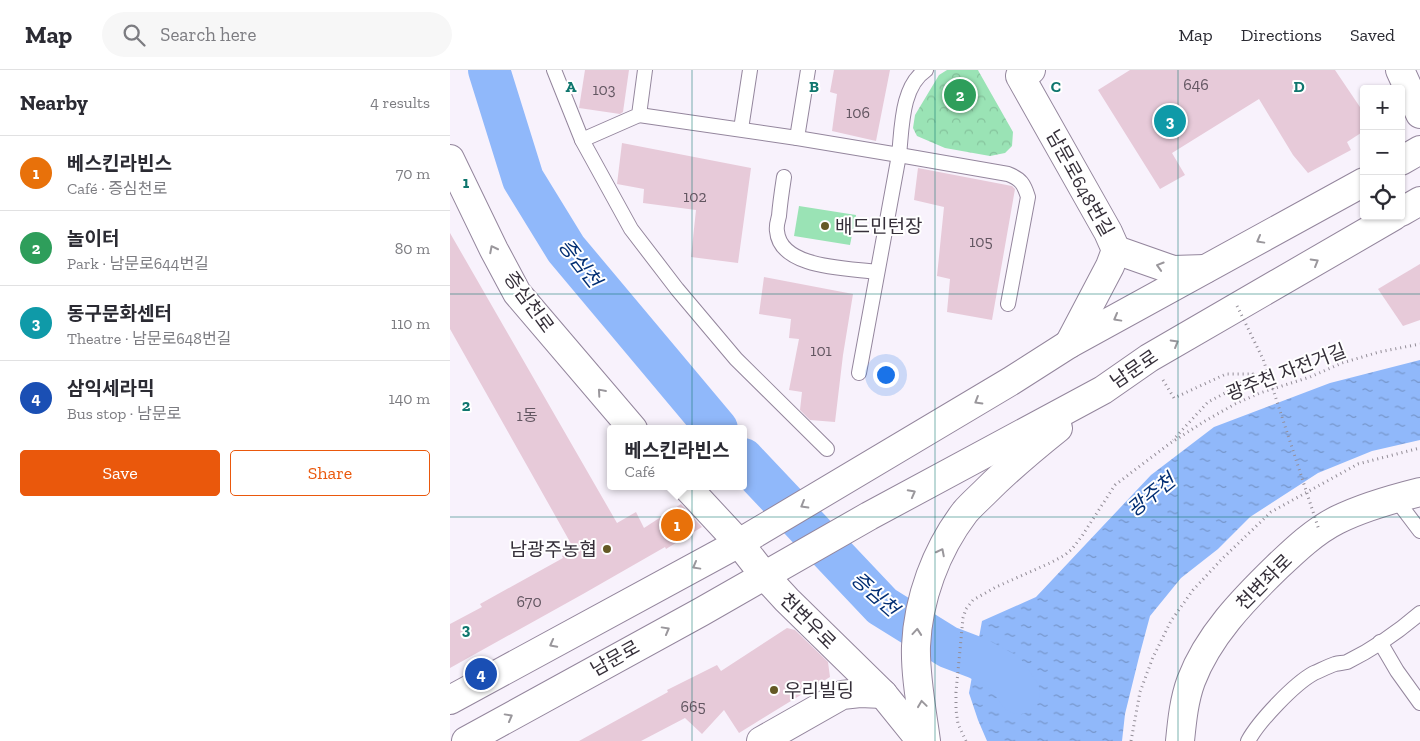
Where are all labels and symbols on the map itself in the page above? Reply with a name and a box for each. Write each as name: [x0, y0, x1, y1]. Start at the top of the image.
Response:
house number: 646: [1183, 75, 1209, 94]
pin: 2: [944, 76, 976, 114]
text: A: [566, 77, 577, 96]
text: B: [809, 77, 819, 96]
text: C: [1051, 77, 1061, 96]
text: D: [1293, 77, 1305, 96]
house number: 103: [592, 80, 616, 99]
pin: 3: [1154, 102, 1186, 140]
house number: 106: [846, 103, 870, 122]
street label: 남문로648번길: [1041, 126, 1119, 240]
text: 1: [463, 173, 470, 192]
house number: 102: [683, 187, 707, 206]
place label: 배드민턴장: [835, 215, 922, 238]
marker: 배드민턴장: [819, 220, 831, 232]
house number: 105: [969, 232, 993, 251]
water label: 증심천: [554, 234, 608, 294]
one-way arrow: [1256, 234, 1265, 244]
one-way arrow: [489, 245, 499, 254]
one-way arrow: [1310, 258, 1319, 268]
one-way arrow: [1156, 262, 1165, 272]
street label: 증심천로: [499, 267, 559, 337]
one-way arrow: [1114, 312, 1123, 322]
one-way arrow: [1169, 339, 1178, 349]
street label: 광주천 자전거길: [1223, 339, 1349, 405]
house number: 101: [810, 341, 832, 360]
street label: 남문로: [1106, 345, 1162, 393]
your location: [873, 362, 899, 388]
one-way arrow: [599, 389, 607, 398]
one-way arrow: [974, 395, 983, 405]
text: 2: [462, 396, 471, 415]
house number: 1동: [517, 406, 538, 425]
water label: 광주천: [1122, 467, 1182, 522]
one-way arrow: [907, 489, 916, 499]
one-way arrow: [800, 498, 809, 508]
pin: 1: [661, 506, 693, 544]
place label: 남광주농협: [510, 538, 597, 561]
marker: 남광주농협: [601, 543, 613, 555]
one-way arrow: [935, 548, 945, 557]
street label: 천변좌로: [1231, 549, 1297, 615]
one-way arrow: [692, 560, 701, 570]
water label: 증심천: [846, 567, 905, 623]
street label: 천변우로: [775, 588, 841, 654]
house number: 670: [516, 592, 542, 611]
text: 3: [462, 620, 471, 639]
one-way arrow: [661, 627, 670, 637]
one-way arrow: [911, 628, 922, 636]
street label: 남문로: [586, 635, 644, 681]
one-way arrow: [550, 638, 559, 648]
pin: 4: [465, 655, 497, 693]
place label: 우리빌딩: [784, 679, 854, 702]
marker: 우리빌딩: [768, 684, 780, 696]
house number: 665: [680, 697, 706, 716]
one-way arrow: [917, 700, 927, 709]
one-way arrow: [503, 714, 512, 724]

